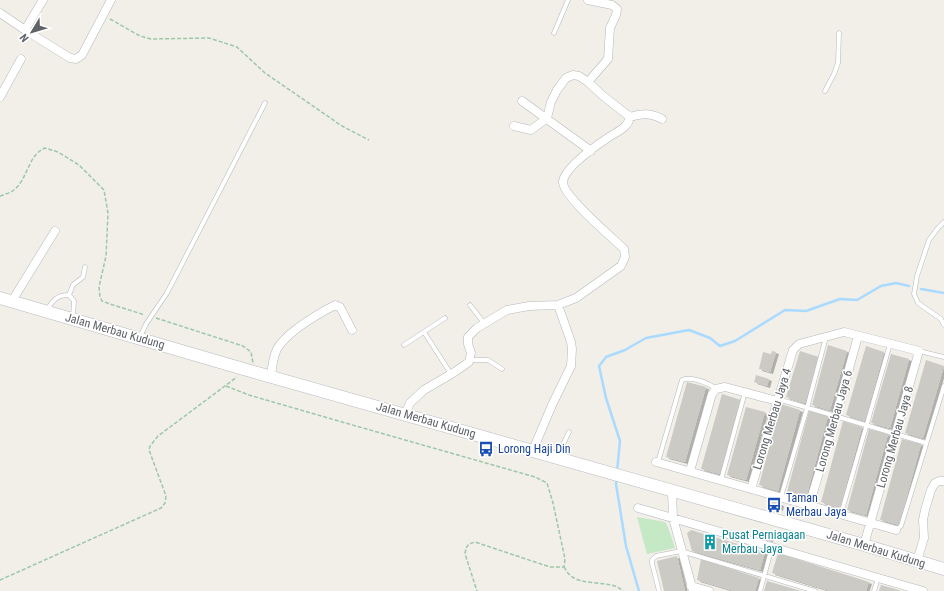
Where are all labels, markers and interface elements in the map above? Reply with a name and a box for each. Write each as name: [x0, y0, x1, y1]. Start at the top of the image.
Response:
north arrow: [12, 12, 52, 52]
text: N: [17, 31, 32, 45]
street label: Jalan Merbau Kudung: [64, 310, 166, 352]
street label: Lorong Merbau Jaya 4: [750, 367, 794, 471]
street label: Lorong Merbau Jaya 6: [813, 368, 855, 473]
street label: Lorong Merbau Jaya 8: [874, 384, 916, 489]
street label: Jalan Merbau Kudung: [375, 399, 477, 441]
bus stop icon: Lorong Haji Din: [477, 440, 495, 458]
place label: Lorong Haji Din: [498, 442, 571, 456]
place label: Taman Merbau Jaya: [786, 491, 847, 519]
bus stop icon: Taman Merbau Jaya: [765, 496, 783, 514]
street label: Jalan Merbau Kudung: [825, 527, 927, 571]
place label: Pusat Perniagaan Merbau Jaya: [722, 528, 806, 556]
building icon: Pusat Perniagaan Merbau Jaya: [701, 533, 719, 551]

